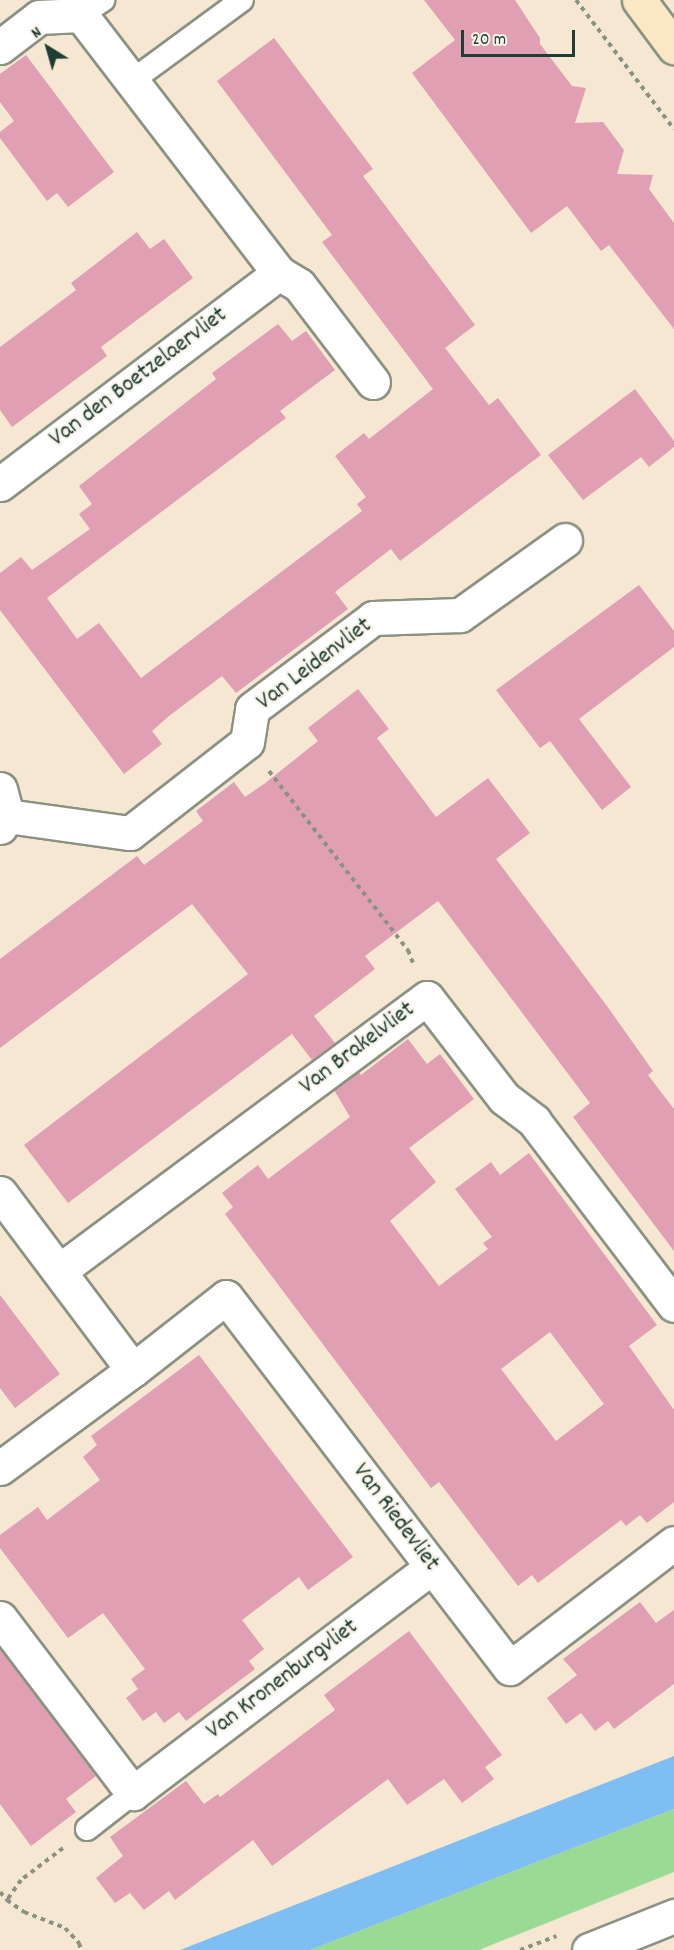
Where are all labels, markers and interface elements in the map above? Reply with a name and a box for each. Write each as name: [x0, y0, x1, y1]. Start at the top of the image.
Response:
north arrow: [18, 18, 78, 78]
scale bar: [464, 18, 578, 56]
text: N: [27, 22, 47, 45]
text: 20 m: [472, 28, 506, 53]
street label: Van den Boetzelaervliet: [45, 302, 233, 454]
street label: Van Leidenvliet: [252, 612, 378, 718]
street label: Van Brakelvliet: [295, 996, 421, 1102]
street label: Van Riedevliet: [345, 1458, 445, 1578]
street label: Van Kronenburgvliet: [201, 1614, 365, 1746]

